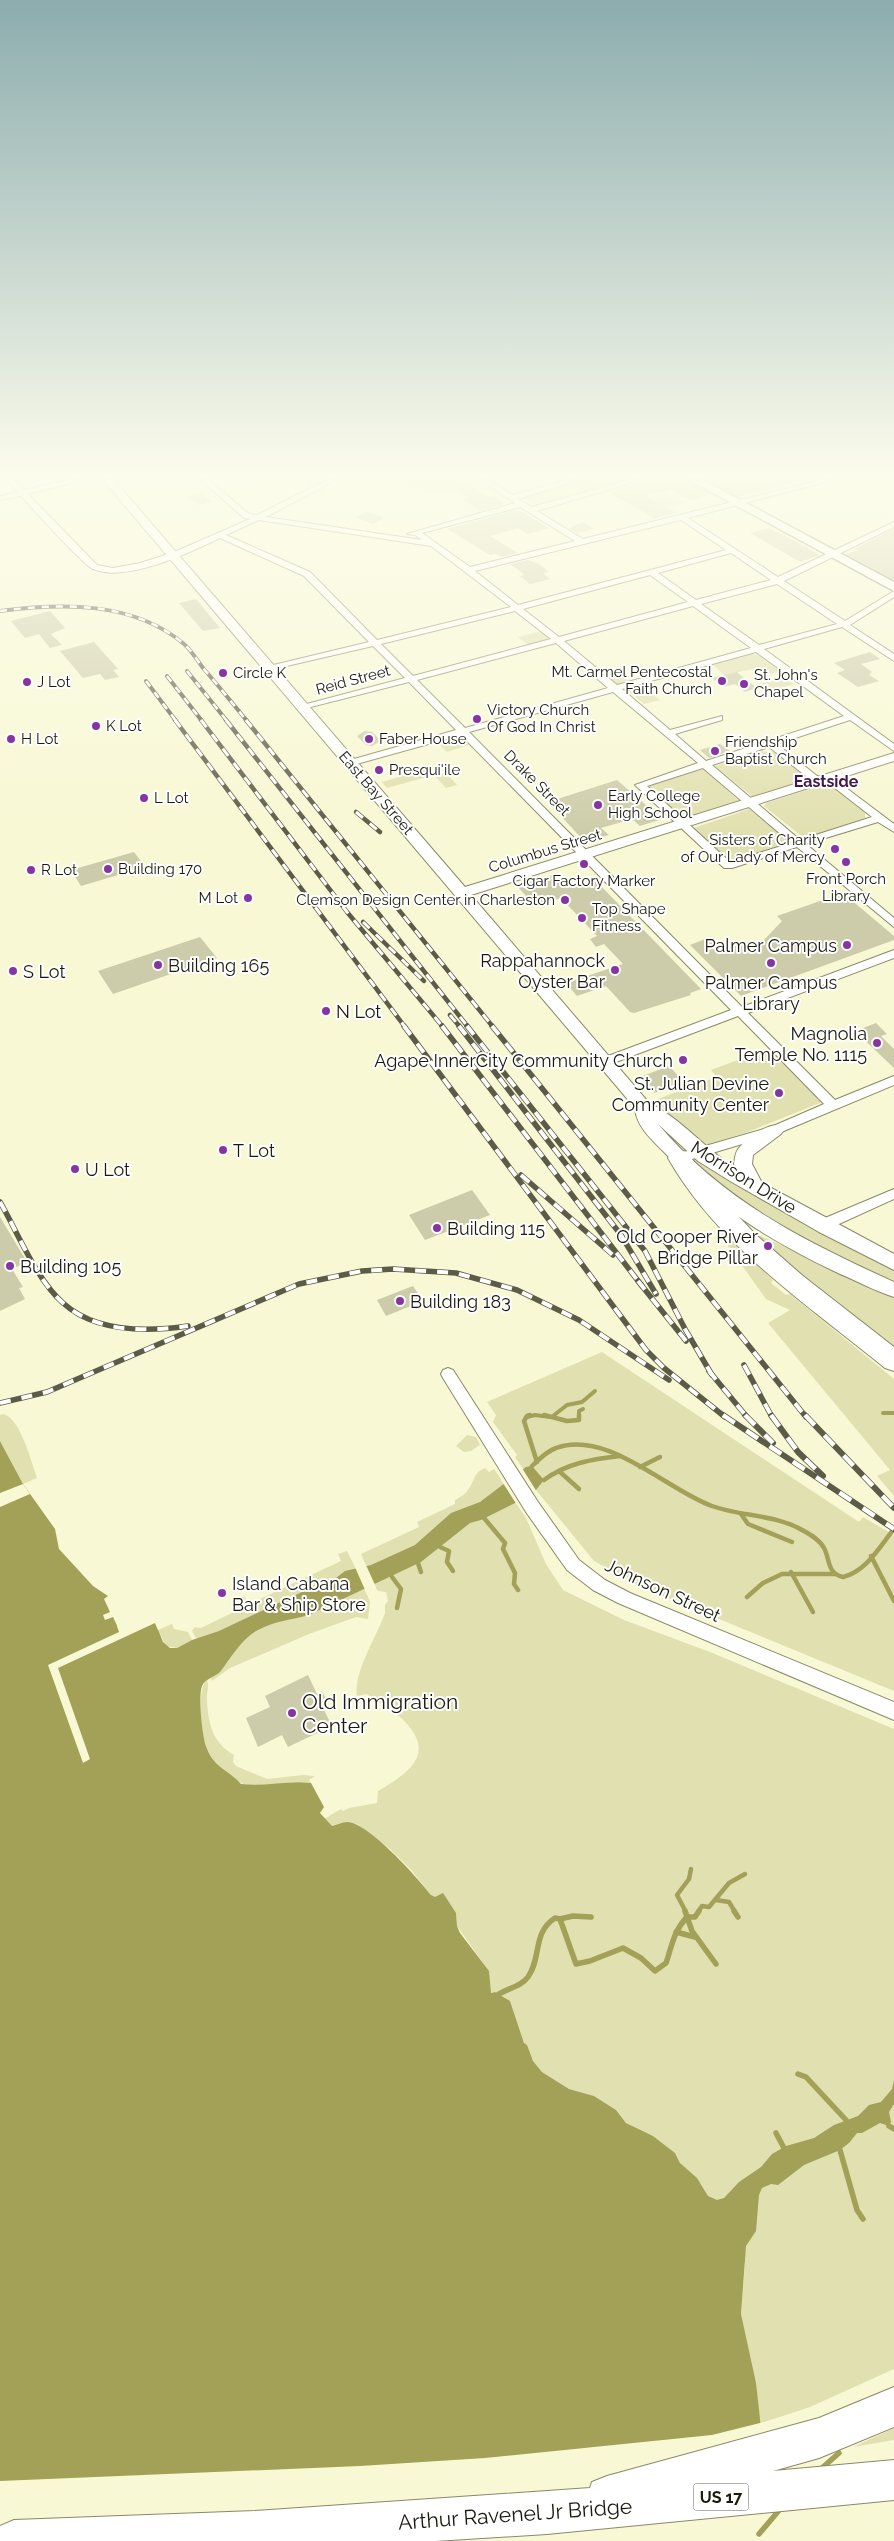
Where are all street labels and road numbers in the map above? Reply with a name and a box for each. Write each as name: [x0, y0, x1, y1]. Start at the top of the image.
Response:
street label: Reid Street: [314, 661, 392, 699]
street label: Drake Street: [500, 746, 574, 820]
street label: East Bay Street: [335, 748, 417, 838]
street label: Columbus Street: [487, 825, 603, 877]
street label: Morrison Drive: [687, 1136, 801, 1218]
street label: Johnson Street: [602, 1554, 724, 1626]
road number: US 17: [694, 2484, 748, 2510]
street label: Arthur Ravenel Jr Bridge: [397, 2493, 633, 2535]

